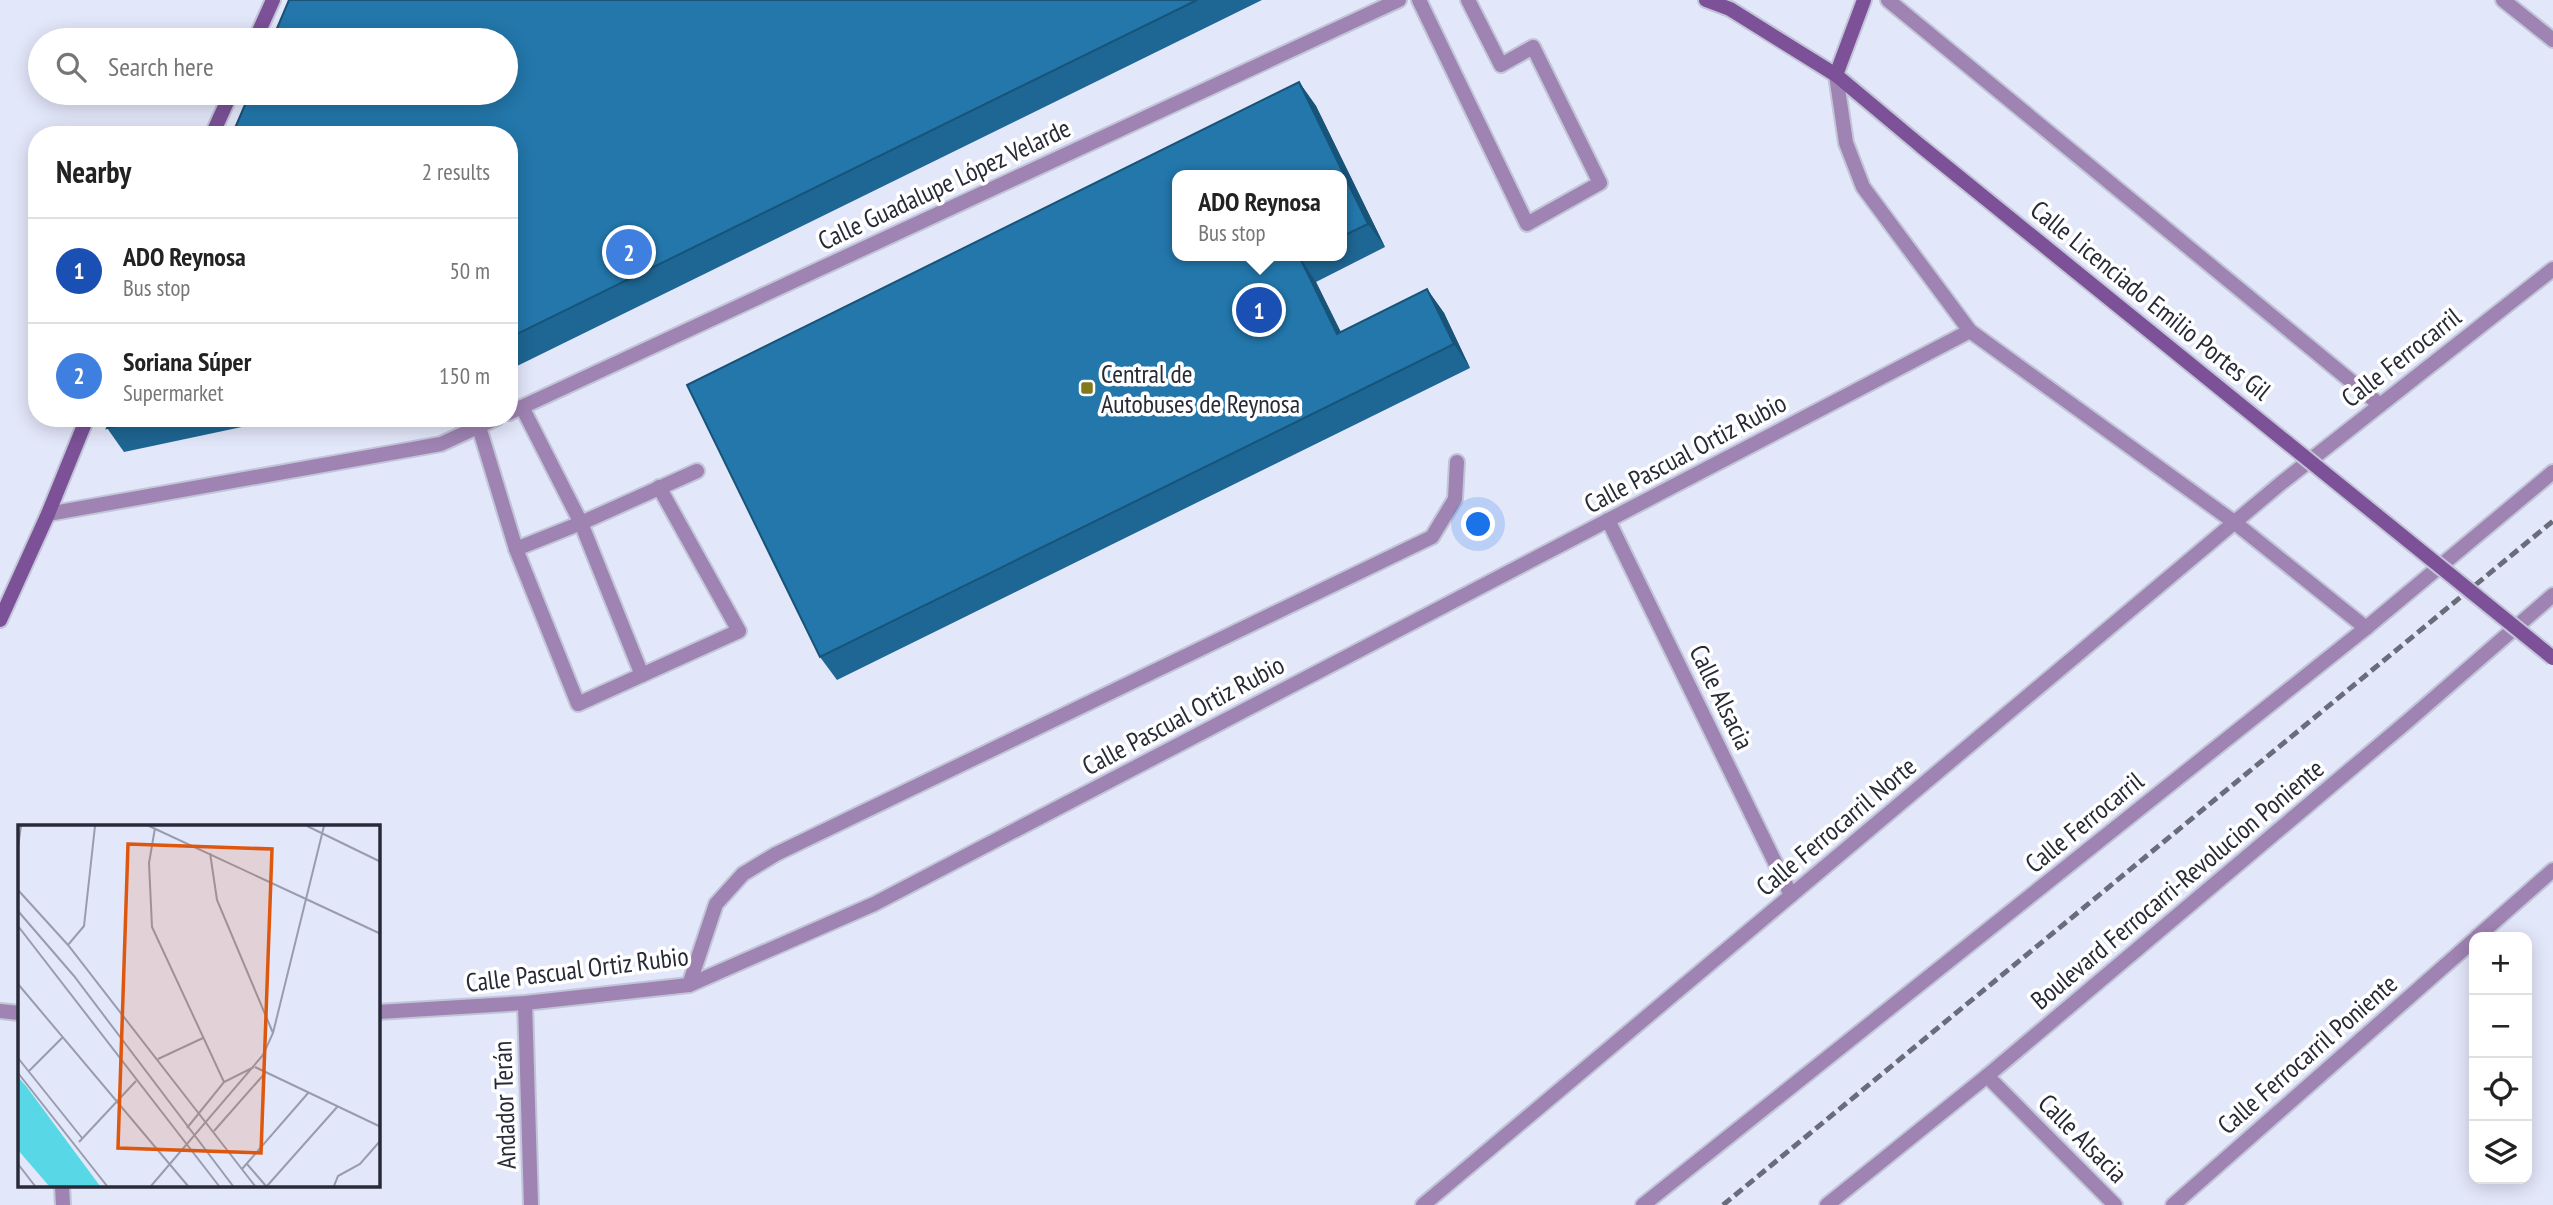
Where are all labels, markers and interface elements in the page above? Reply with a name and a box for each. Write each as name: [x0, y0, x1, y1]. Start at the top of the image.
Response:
search box: [28, 28, 518, 105]
icon: search: [52, 48, 90, 86]
text: Search here: [108, 50, 214, 83]
street label: Calle Guadalupe López Velarde: [813, 111, 1075, 257]
text: Nearby: [56, 152, 131, 191]
text: 2 results: [422, 157, 490, 186]
popup: [1172, 170, 1347, 261]
text: ADO Reynosa: [1198, 185, 1321, 218]
street label: Calle Licenciado Emilio Portes Gil: [2024, 193, 2278, 407]
text: Bus stop: [1198, 218, 1265, 247]
pin: 2: [606, 226, 652, 278]
text: ADO Reynosa: [123, 240, 246, 273]
text: 1: [74, 256, 85, 285]
text: 50 m: [449, 256, 490, 285]
text: Bus stop: [123, 273, 190, 302]
pin: 1: [1236, 284, 1282, 336]
street label: Calle Ferrocarril: [2335, 300, 2467, 414]
text: Soriana Súper: [123, 345, 251, 378]
place label: Central de Autobuses de Reynosa: [1101, 357, 1300, 420]
text: 2: [74, 361, 85, 390]
text: 150 m: [439, 361, 490, 390]
text: Supermarket: [123, 378, 224, 407]
marker: Central de Autobuses de Reynosa: [1079, 380, 1095, 396]
street label: Calle Pascual Ortiz Rubio: [1578, 386, 1792, 520]
your location: [1461, 507, 1495, 541]
street label: Calle Alsacia: [1683, 639, 1761, 755]
street label: Calle Pascual Ortiz Rubio: [1076, 648, 1290, 782]
street label: Calle Ferrocarril Norte: [1749, 749, 1923, 903]
street label: Boulevard Ferrocarri-Revolucion Poniente: [2024, 752, 2330, 1016]
street label: Calle Ferrocarril: [2018, 764, 2150, 880]
inset map: [18, 825, 380, 1188]
map controls: [2469, 932, 2532, 1184]
button: +: [2469, 932, 2532, 995]
street label: Calle Pascual Ortiz Rubio: [464, 939, 690, 999]
street label: Calle Ferrocarril Poniente: [2210, 967, 2404, 1141]
button: −: [2469, 995, 2532, 1058]
street label: Andador Terán: [485, 1040, 523, 1170]
button: locate: [2469, 1058, 2532, 1121]
street label: Calle Alsacia: [2032, 1087, 2134, 1189]
button: layers: [2469, 1121, 2532, 1184]

